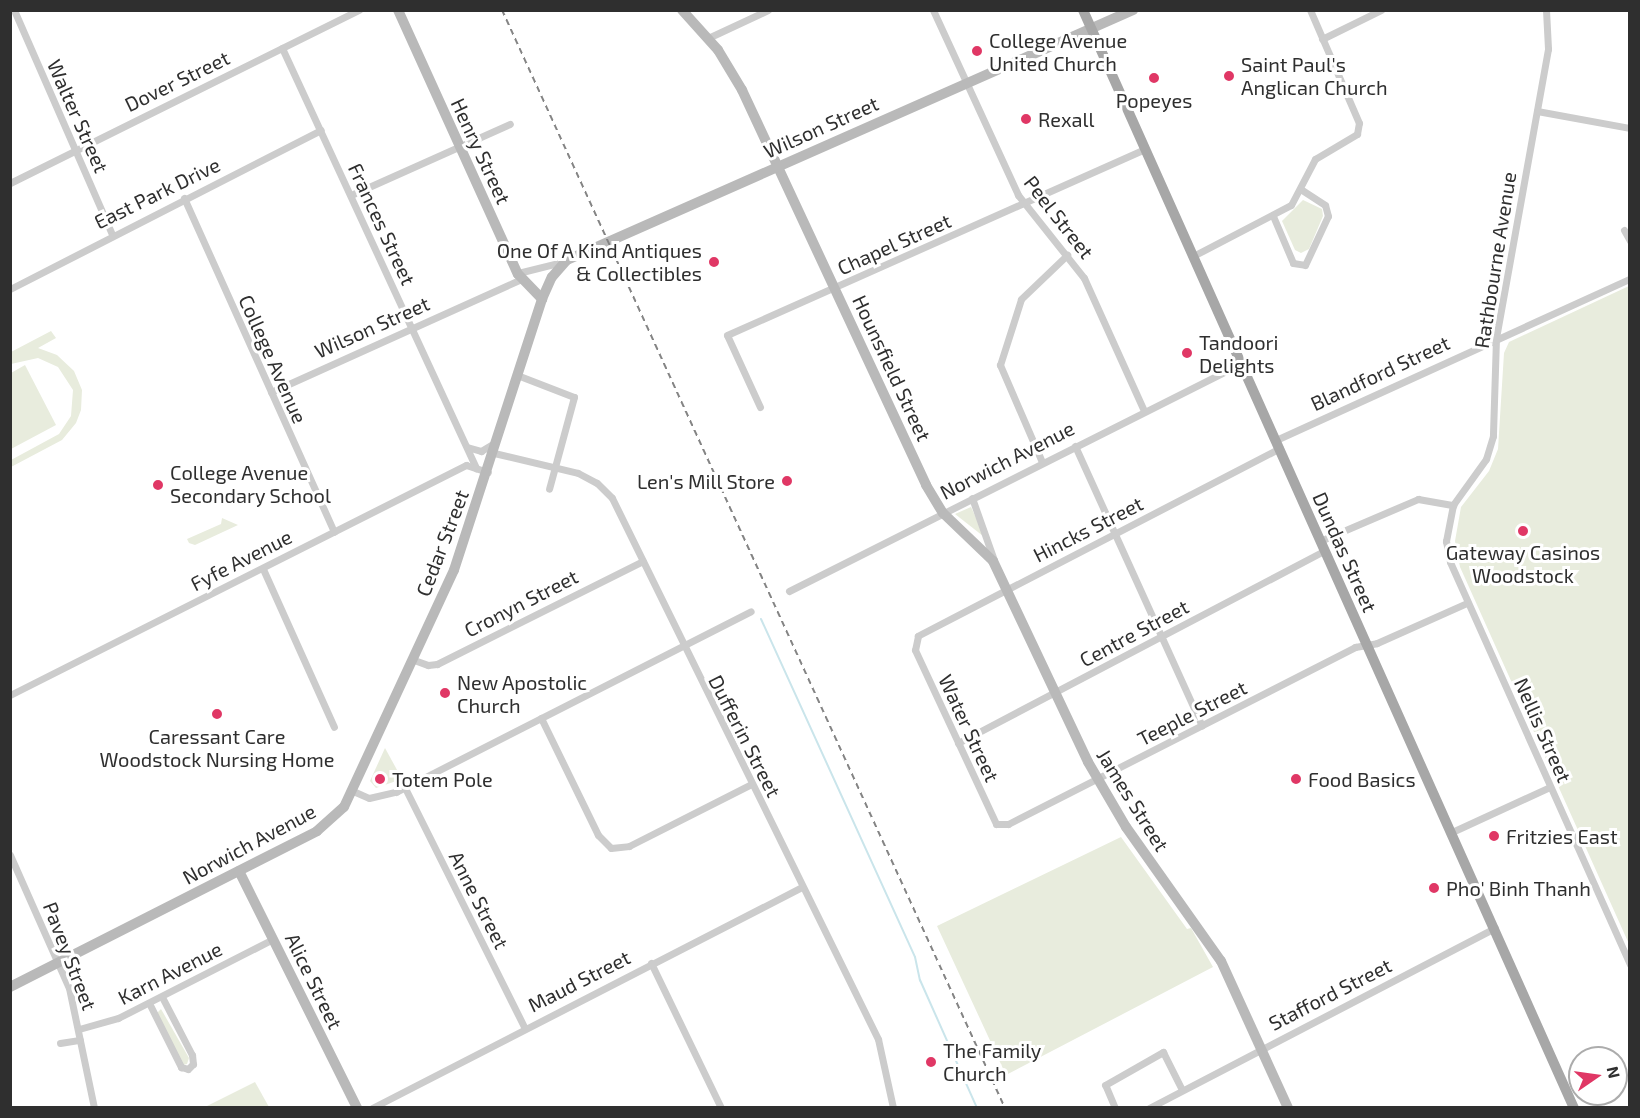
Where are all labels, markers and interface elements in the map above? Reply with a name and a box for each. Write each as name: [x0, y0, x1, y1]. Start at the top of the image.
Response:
place label: College Avenue United Church: [989, 28, 1128, 75]
marker: College Avenue United Church: [970, 44, 984, 58]
street label: Dover Street: [121, 45, 233, 117]
place label: Saint Paul's Anglican Church: [1241, 52, 1388, 99]
street label: Walter Street: [42, 55, 114, 177]
marker: Saint Paul's Anglican Church: [1222, 69, 1236, 83]
marker: Popeyes: [1147, 71, 1161, 85]
place label: Popeyes: [1116, 88, 1192, 112]
street label: Wilson Street: [760, 91, 882, 163]
street label: Henry Street: [446, 94, 516, 208]
place label: Rexall: [1038, 107, 1094, 131]
marker: Rexall: [1019, 112, 1033, 126]
street label: East Park Drive: [90, 152, 224, 234]
street label: Frances Street: [343, 159, 421, 289]
street label: Rathbourne Avenue: [1469, 170, 1521, 350]
street label: Peel Street: [1019, 171, 1099, 263]
street label: Chapel Street: [833, 208, 955, 280]
place label: One Of A Kind Antiques & Collectibles: [495, 238, 702, 285]
marker: One Of A Kind Antiques & Collectibles: [707, 255, 721, 269]
street label: College Avenue: [234, 291, 312, 427]
street label: Wilson Street: [311, 291, 433, 363]
street label: Hounsfield Street: [848, 291, 936, 445]
place label: Tandoori Delights: [1199, 330, 1278, 377]
street label: Blandford Street: [1307, 330, 1453, 416]
marker: Tandoori Delights: [1180, 346, 1194, 360]
street label: Norwich Avenue: [936, 416, 1078, 504]
place label: College Avenue Secondary School: [170, 461, 331, 508]
place label: Len's Mill Store: [636, 469, 775, 493]
marker: Len's Mill Store: [780, 474, 794, 488]
marker: College Avenue Secondary School: [151, 478, 165, 492]
street label: Cedar Street: [411, 486, 473, 600]
street label: Dundas Street: [1308, 488, 1382, 616]
street label: Hincks Street: [1029, 491, 1147, 567]
street label: Fyfe Avenue: [186, 524, 296, 596]
marker: Gateway Casinos Woodstock: [1516, 524, 1530, 538]
place label: Gateway Casinos Woodstock: [1446, 540, 1600, 587]
street label: Cronyn Street: [460, 564, 582, 642]
street label: Centre Street: [1075, 594, 1193, 672]
place label: New Apostolic Church: [457, 670, 588, 717]
street label: Water Street: [934, 670, 1004, 786]
street label: Dufferin Street: [704, 671, 786, 801]
street label: Nellis Street: [1509, 674, 1577, 786]
street label: Teeple Street: [1133, 675, 1251, 751]
marker: New Apostolic Church: [438, 686, 452, 700]
marker: Caressant Care Woodstock Nursing Home: [210, 707, 224, 721]
place label: Caressant Care Woodstock Nursing Home: [99, 724, 335, 771]
street label: James Street: [1092, 744, 1174, 856]
place label: Totem Pole: [392, 767, 493, 791]
place label: Food Basics: [1308, 767, 1416, 791]
marker: Totem Pole: [373, 772, 387, 786]
marker: Food Basics: [1289, 772, 1303, 786]
street label: Norwich Avenue: [178, 799, 320, 889]
place label: Fritzies East: [1506, 824, 1618, 848]
marker: Fritzies East: [1487, 829, 1501, 843]
street label: Anne Street: [444, 847, 514, 953]
place label: Pho' Binh Thanh: [1446, 876, 1592, 900]
marker: Pho' Binh Thanh: [1427, 881, 1441, 895]
street label: Pavey Street: [38, 898, 102, 1014]
street label: Alice Street: [280, 929, 348, 1033]
street label: Karn Avenue: [114, 936, 226, 1010]
street label: Maud Street: [524, 945, 634, 1017]
street label: Stafford Street: [1265, 953, 1395, 1035]
place label: The Family Church: [943, 1038, 1041, 1085]
north arrow: [1568, 1046, 1628, 1106]
marker: The Family Church: [924, 1055, 938, 1069]
text: N: [1604, 1065, 1625, 1080]

